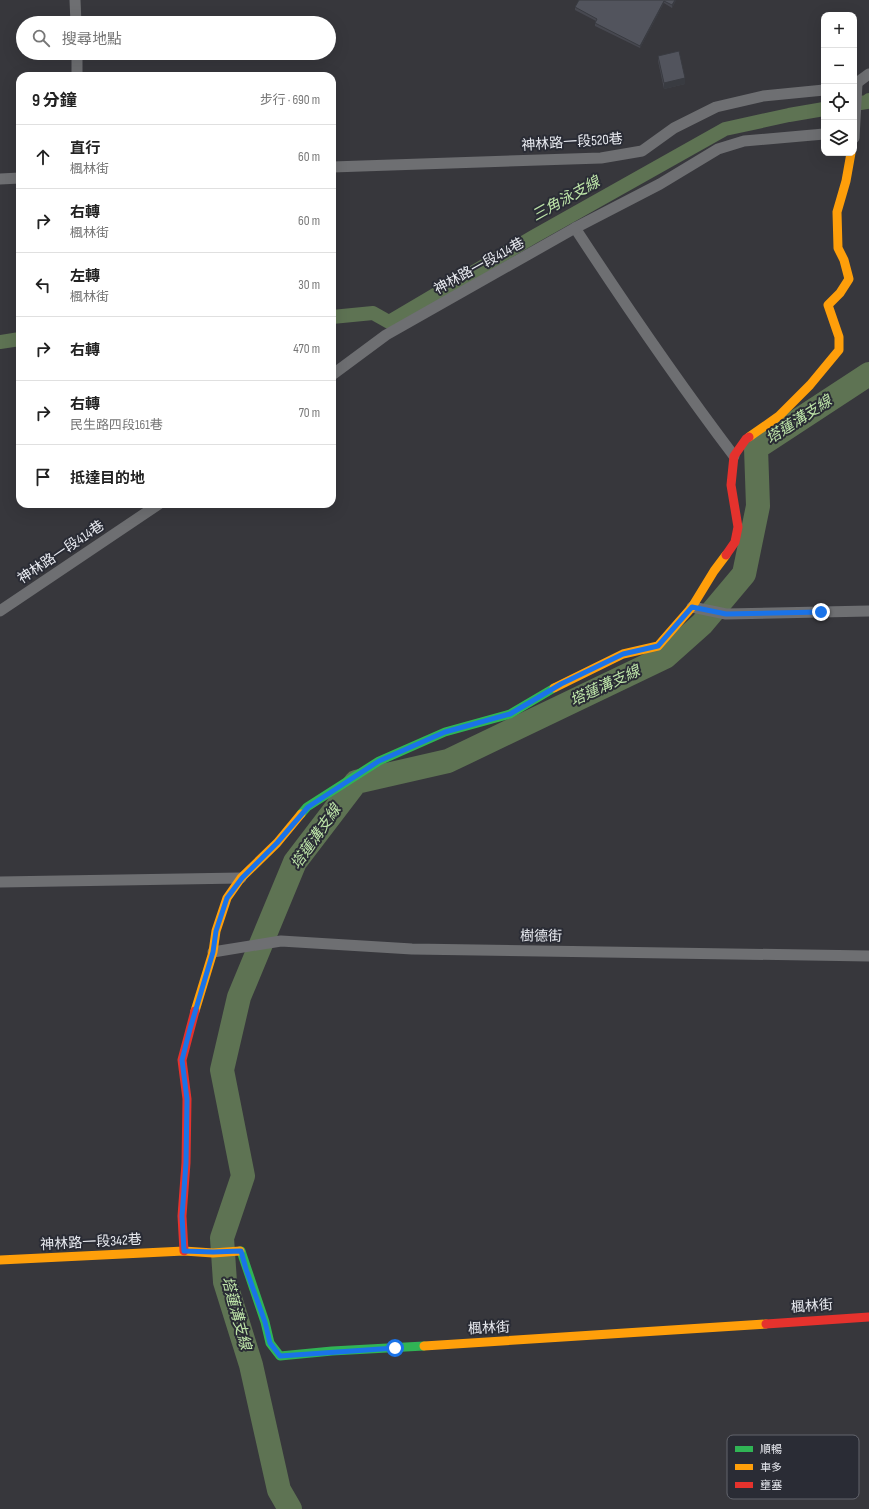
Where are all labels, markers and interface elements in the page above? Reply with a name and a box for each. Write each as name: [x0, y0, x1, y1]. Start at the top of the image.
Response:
map controls: [821, 12, 857, 156]
button: +: [821, 12, 857, 48]
search box: [16, 16, 336, 60]
icon: search: [30, 27, 52, 49]
text: 搜尋地點: [62, 30, 122, 49]
button: −: [821, 48, 857, 84]
button: locate: [821, 84, 857, 120]
text: 9 分鐘: [32, 91, 77, 111]
text: 步行 · 690 m: [260, 92, 320, 108]
button: layers: [821, 120, 857, 156]
street label: 神林路一段520巷: [521, 130, 623, 154]
text: 直行: [70, 139, 100, 158]
icon: ahead: [32, 146, 54, 168]
text: 60 m: [298, 149, 320, 165]
text: 楓林街: [70, 161, 109, 177]
water label: 三角泳支線: [529, 172, 605, 225]
text: 右轉: [70, 203, 100, 222]
icon: right: [32, 210, 54, 232]
text: 60 m: [298, 213, 320, 229]
text: 楓林街: [70, 225, 109, 241]
street label: 神林路一段414巷: [431, 234, 527, 298]
text: 左轉: [70, 267, 100, 286]
icon: left: [32, 274, 54, 296]
text: 30 m: [298, 277, 320, 293]
text: 楓林街: [70, 289, 109, 305]
icon: right: [32, 338, 54, 360]
text: 右轉: [70, 341, 100, 360]
text: 470 m: [293, 341, 320, 357]
water label: 塔蓮溝支線: [762, 391, 837, 448]
text: 右轉: [70, 395, 100, 414]
icon: right: [32, 402, 54, 424]
text: 70 m: [299, 405, 320, 421]
text: 民生路四段161巷: [70, 417, 163, 433]
icon: arrive: [32, 466, 54, 488]
text: 抵達目的地: [70, 469, 145, 488]
street label: 神林路一段414巷: [15, 517, 107, 587]
route end: [812, 603, 830, 621]
water label: 塔蓮溝支線: [567, 661, 645, 710]
water label: 塔蓮溝支線: [287, 799, 346, 873]
street label: 樹德街: [520, 927, 562, 945]
street label: 神林路一段342巷: [40, 1231, 142, 1253]
water label: 塔蓮溝支線: [217, 1274, 255, 1354]
street label: 楓林街: [790, 1296, 834, 1316]
street label: 楓林街: [468, 1318, 510, 1338]
route start: [386, 1339, 404, 1357]
legend: [727, 1435, 859, 1499]
text: 順暢: [760, 1443, 782, 1456]
text: 車多: [760, 1461, 782, 1474]
text: 壅塞: [760, 1479, 782, 1492]

